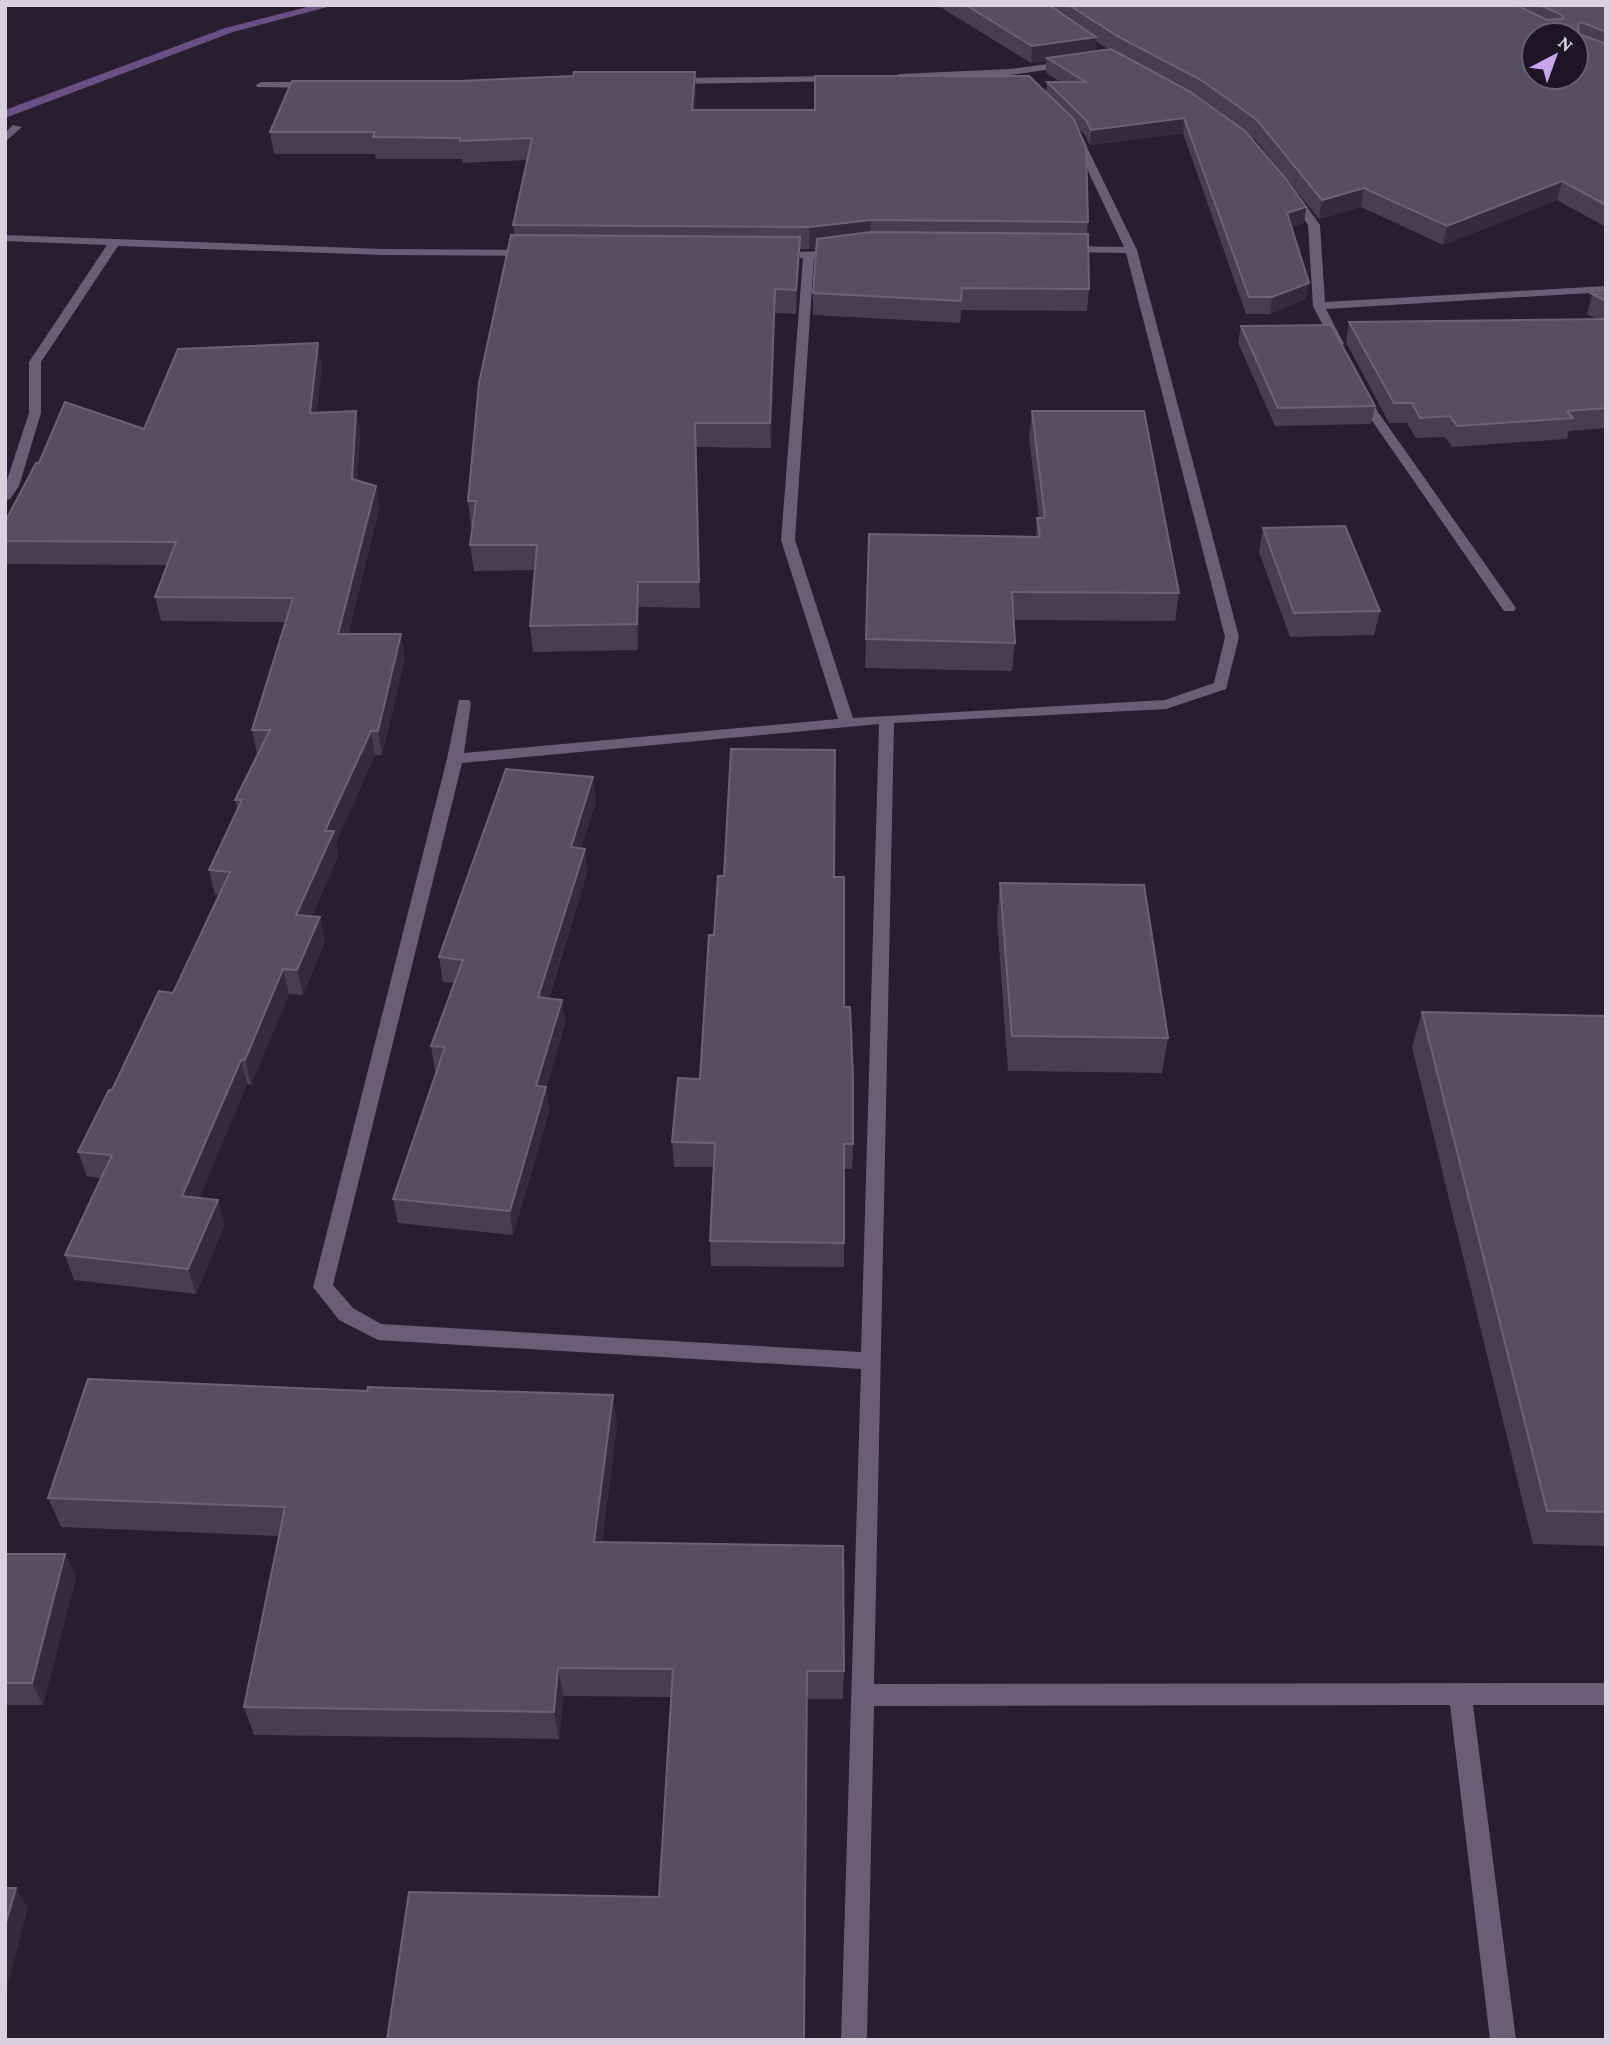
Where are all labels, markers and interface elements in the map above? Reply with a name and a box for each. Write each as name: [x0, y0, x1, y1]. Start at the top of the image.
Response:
north arrow: [1520, 21, 1590, 91]
text: N: [1554, 31, 1578, 56]

